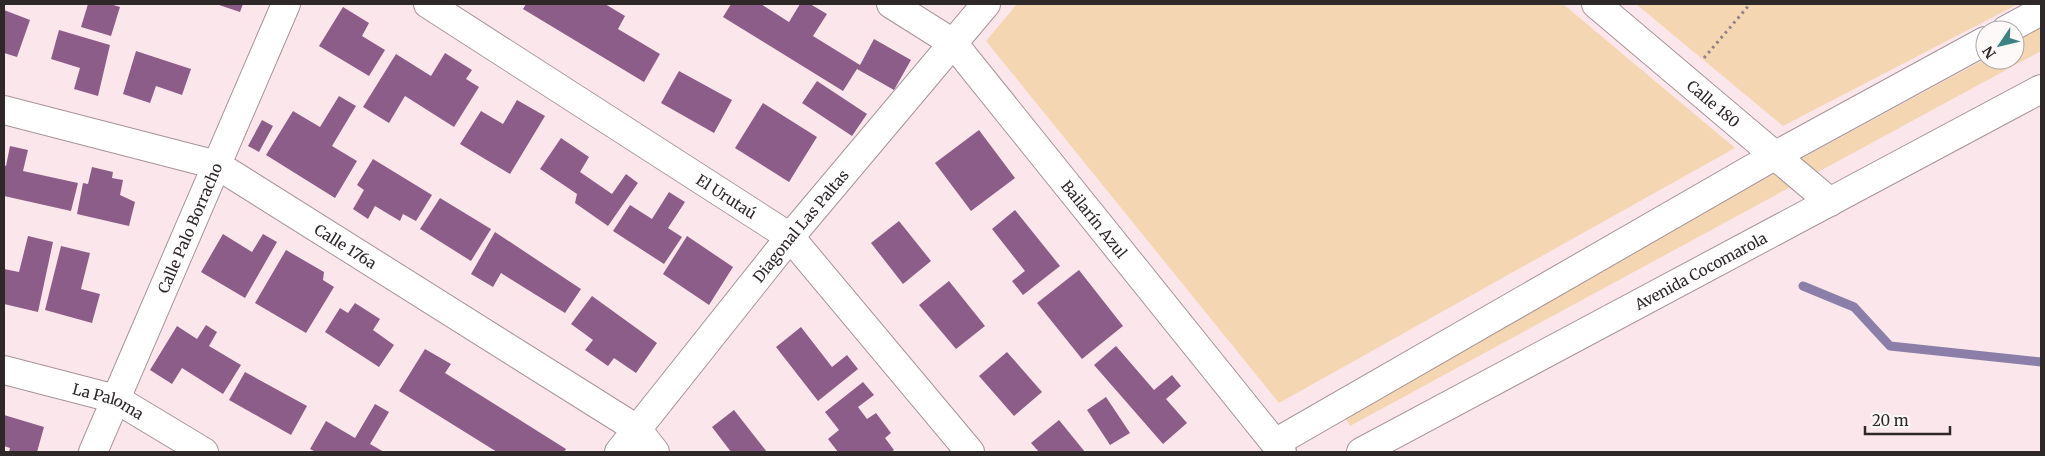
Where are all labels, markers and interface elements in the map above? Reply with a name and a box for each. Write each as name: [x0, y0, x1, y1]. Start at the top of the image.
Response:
north arrow: [1975, 20, 2025, 70]
text: N: [1979, 43, 2000, 62]
street label: Calle 180: [1683, 76, 1744, 131]
street label: Calle Palo Borracho: [153, 160, 226, 296]
street label: Diagonal Las Paltas: [748, 165, 852, 286]
street label: El Urutaú: [693, 170, 760, 223]
street label: Bailarín Azul: [1058, 176, 1132, 262]
street label: Calle 176a: [311, 219, 380, 273]
street label: Avenida Cocomarola: [1630, 228, 1770, 314]
street label: La Paloma: [71, 379, 147, 423]
scale bar: [1865, 404, 1950, 436]
text: 20 m: [1872, 411, 1909, 430]

